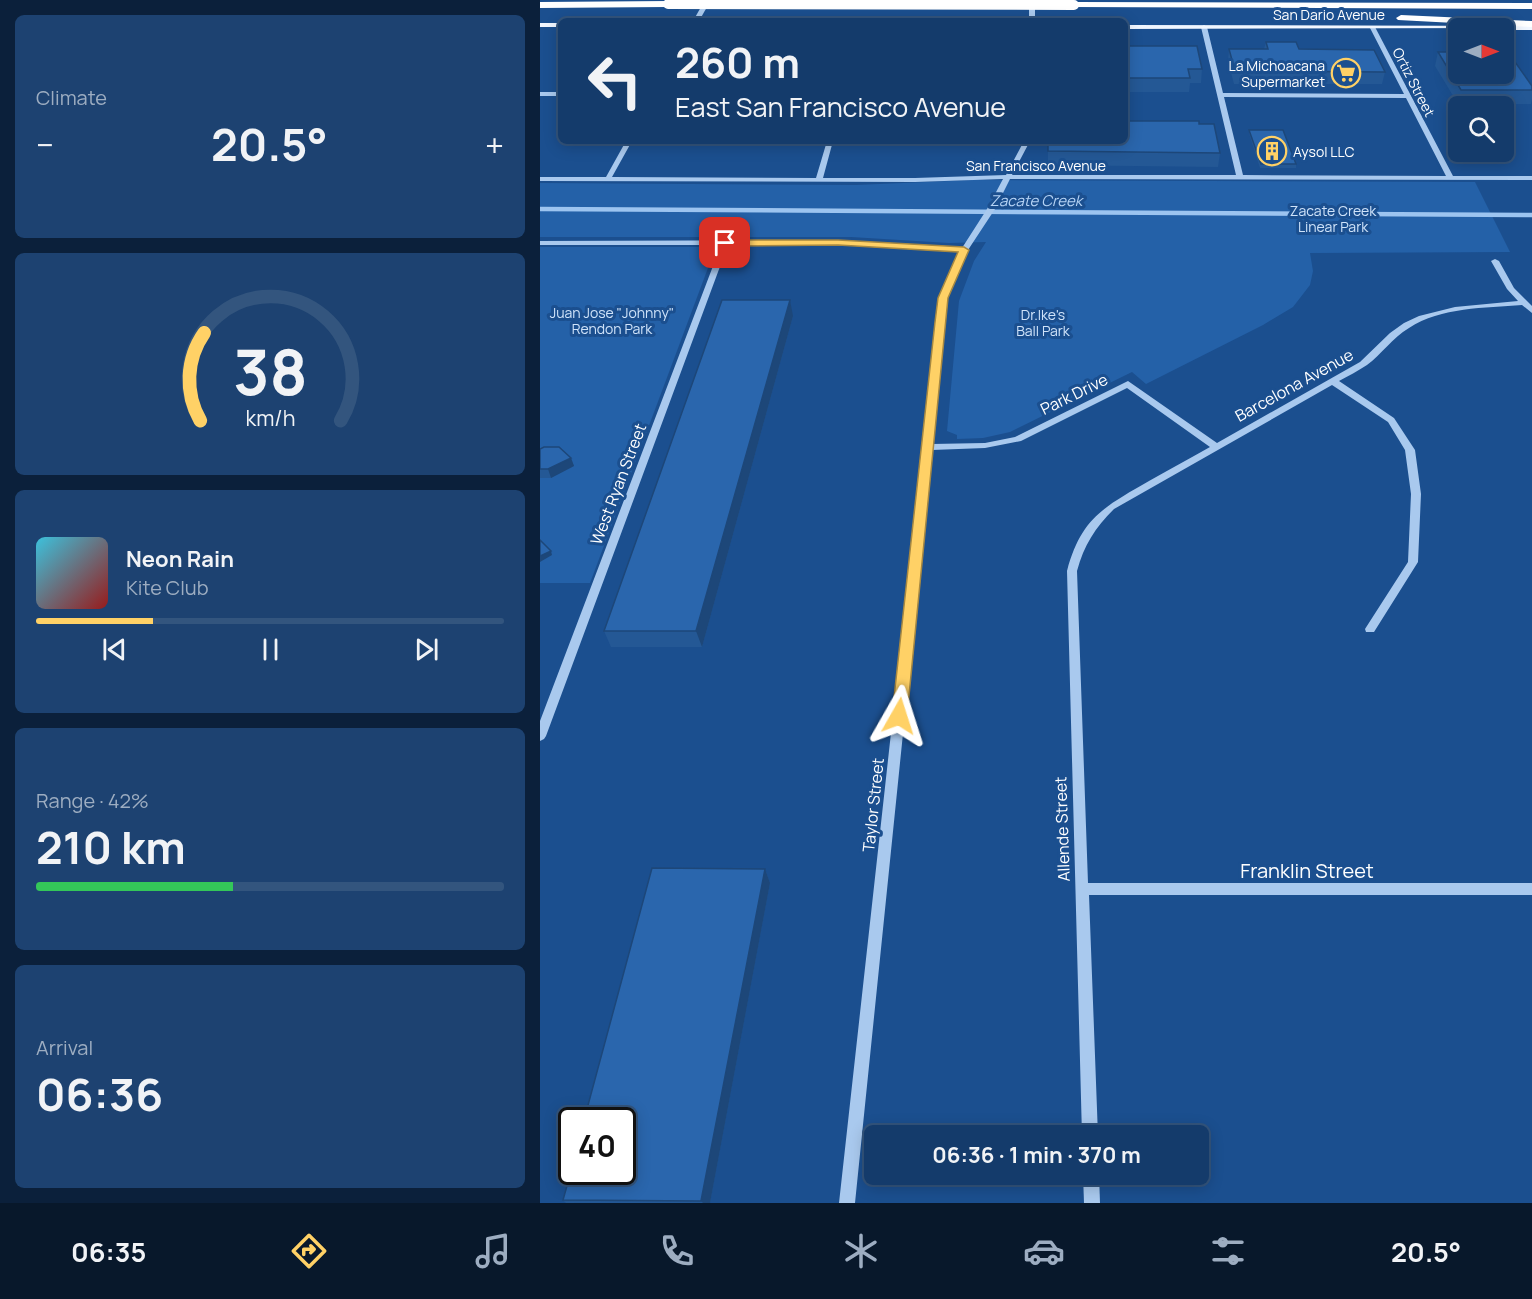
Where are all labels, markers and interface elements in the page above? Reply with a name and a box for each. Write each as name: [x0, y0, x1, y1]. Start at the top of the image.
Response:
street label: San Dario Avenue: [1273, 5, 1385, 24]
north arrow: [1448, 18, 1514, 84]
map controls: [1448, 18, 1514, 162]
text: 260 m: [675, 33, 800, 91]
icon: left: [576, 42, 654, 120]
street label: Ortiz Street: [1388, 44, 1440, 120]
place label: La Michoacana Supermarket: [1229, 56, 1325, 91]
supermarket icon: La Michoacana Supermarket: [1330, 57, 1362, 89]
text: Climate: [36, 84, 107, 111]
text: East San Francisco Avenue: [675, 88, 1006, 125]
button: search: [1448, 96, 1514, 162]
text: 20.5°: [211, 113, 328, 175]
text: −: [36, 122, 54, 167]
text: +: [485, 122, 504, 167]
building icon: Aysol LLC: [1256, 135, 1288, 167]
place label: Aysol LLC: [1293, 142, 1355, 161]
street label: San Francisco Avenue: [966, 156, 1106, 175]
water label: Zacate Creek: [990, 190, 1085, 211]
park label: Zacate Creek Linear Park: [1290, 201, 1377, 236]
pin: [699, 217, 750, 268]
icon: arrive: [708, 226, 741, 259]
park label: Juan Jose "Johnny" Rendon Park: [550, 303, 674, 338]
park label: Dr.Ike's Ball Park: [1016, 305, 1071, 340]
text: 38: [233, 328, 307, 414]
street label: Barcelona Avenue: [1231, 343, 1357, 427]
street label: Park Drive: [1037, 368, 1111, 420]
text: km/h: [245, 403, 295, 432]
street label: West Ryan Street: [585, 420, 651, 548]
text: Neon Rain: [126, 544, 234, 574]
text: Kite Club: [126, 574, 209, 601]
icon: previous: [98, 633, 131, 666]
icon: pause: [254, 633, 287, 666]
icon: next: [410, 633, 443, 666]
position arrow: [867, 684, 931, 748]
street label: Taylor Street: [857, 757, 889, 853]
street label: Allende Street: [1049, 776, 1075, 882]
text: Range · 42%: [36, 787, 149, 814]
text: 210 km: [36, 816, 186, 878]
street label: Franklin Street: [1240, 857, 1374, 884]
text: Arrival: [36, 1034, 93, 1061]
text: 06:36: [36, 1063, 163, 1125]
speed limit sign: 40: [558, 1107, 636, 1185]
text: 06:36 · 1 min · 370 m: [932, 1140, 1141, 1170]
icon: directions: [288, 1230, 330, 1272]
icon: music: [472, 1230, 514, 1272]
icon: phone: [656, 1230, 698, 1272]
icon: climate: [840, 1230, 882, 1272]
icon: car: [1023, 1230, 1065, 1272]
icon: filters: [1207, 1230, 1249, 1272]
text: 06:35: [71, 1233, 146, 1270]
text: 20.5°: [1391, 1233, 1461, 1270]

